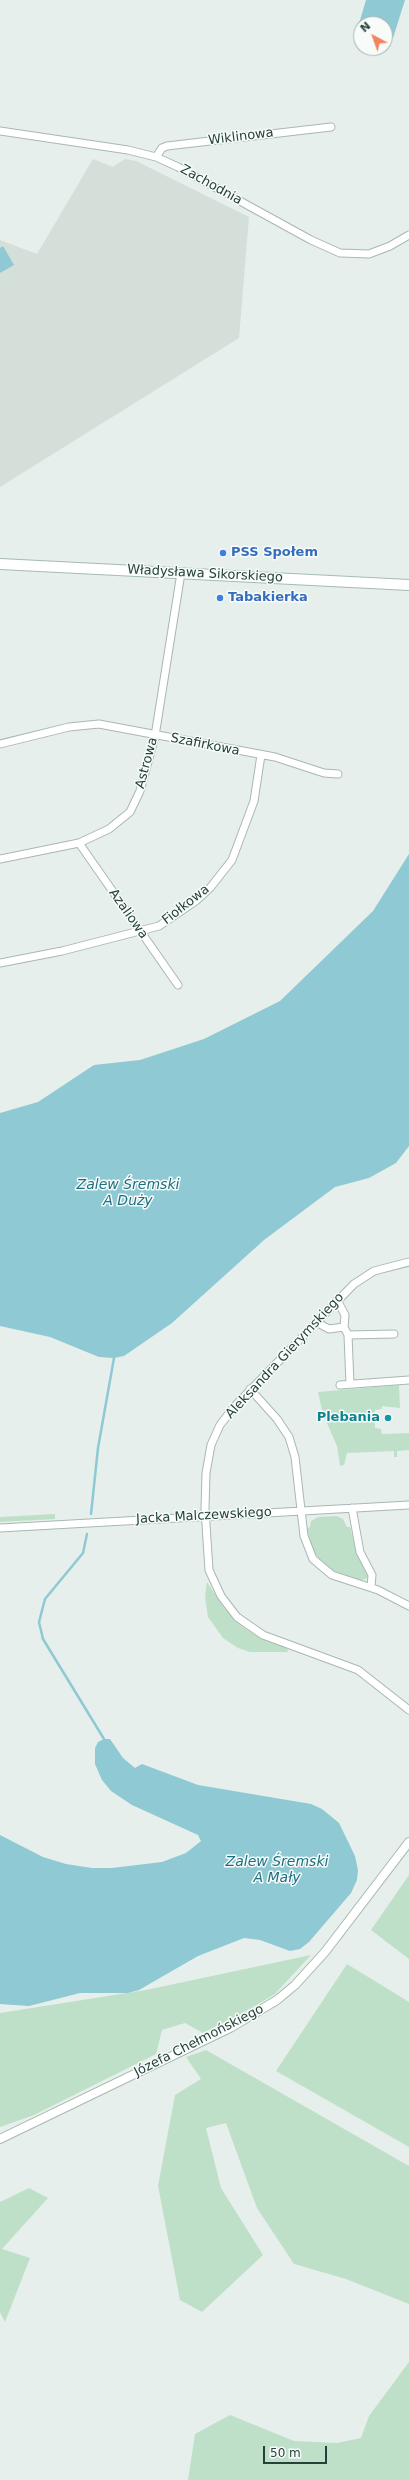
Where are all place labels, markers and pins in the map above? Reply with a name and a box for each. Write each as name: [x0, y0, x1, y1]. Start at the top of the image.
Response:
place label: PSS Społem: [231, 545, 318, 561]
marker: PSS Społem: [218, 548, 228, 558]
place label: Tabakierka: [228, 590, 308, 606]
marker: Tabakierka: [215, 593, 225, 603]
place label: Plebania: [317, 1410, 380, 1426]
marker: Plebania: [383, 1413, 393, 1423]

